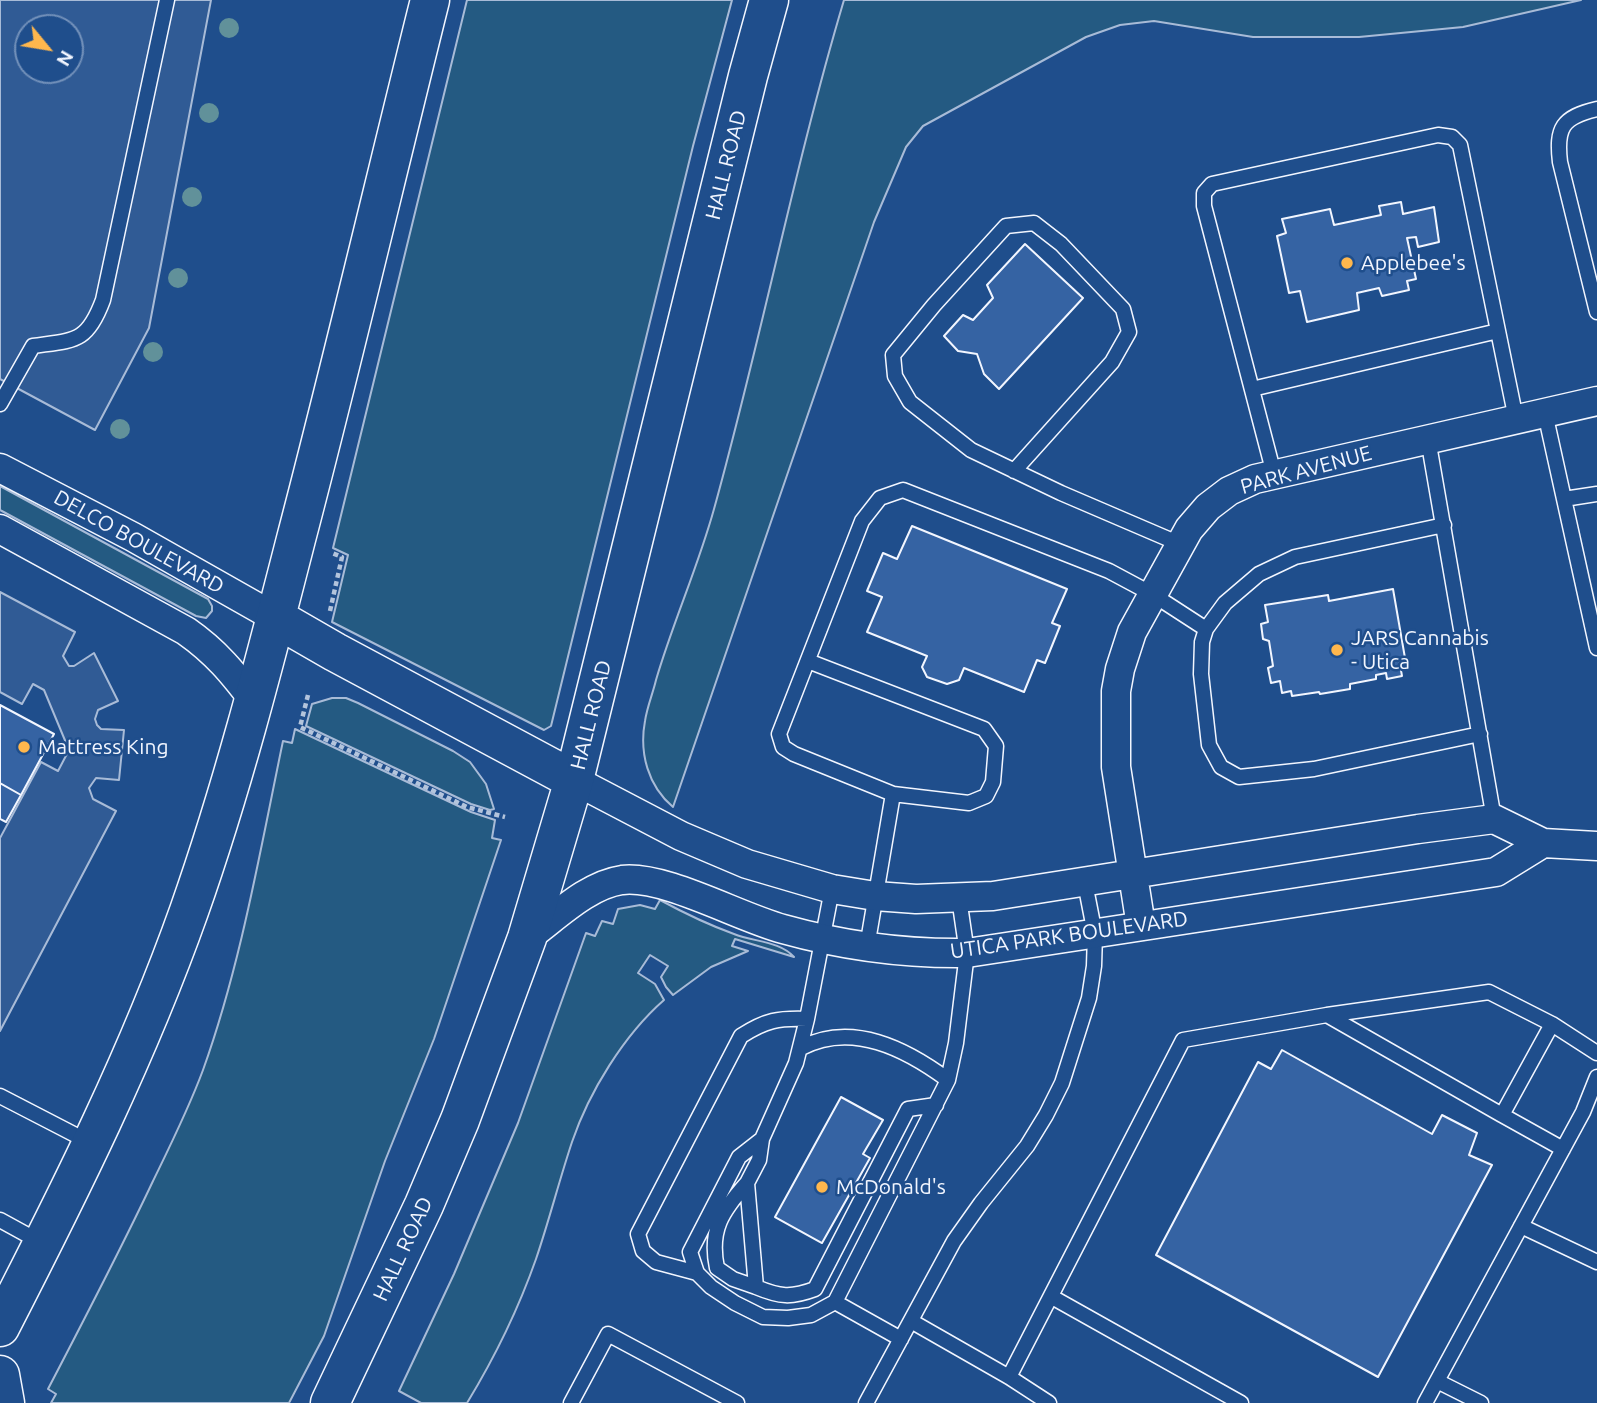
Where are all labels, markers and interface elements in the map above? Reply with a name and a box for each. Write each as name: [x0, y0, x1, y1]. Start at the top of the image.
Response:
north arrow: [14, 14, 84, 84]
text: N: [52, 47, 79, 70]
street label: HALL ROAD: [700, 108, 752, 222]
place label: Applebee's: [1361, 250, 1466, 276]
marker: Applebee's: [1339, 255, 1355, 271]
street label: PARK AVENUE: [1238, 440, 1374, 500]
street label: DELCO BOULEVARD: [50, 485, 228, 599]
place label: JARS Cannabis - Utica: [1351, 625, 1489, 675]
marker: JARS Cannabis - Utica: [1329, 642, 1345, 658]
street label: HALL ROAD: [565, 658, 617, 772]
place label: Mattress King: [38, 734, 168, 760]
marker: Mattress King: [16, 739, 32, 755]
street label: UTICA PARK BOULEVARD: [949, 906, 1189, 964]
place label: McDonald's: [836, 1174, 946, 1200]
marker: McDonald's: [814, 1179, 830, 1195]
street label: HALL ROAD: [368, 1193, 438, 1305]

